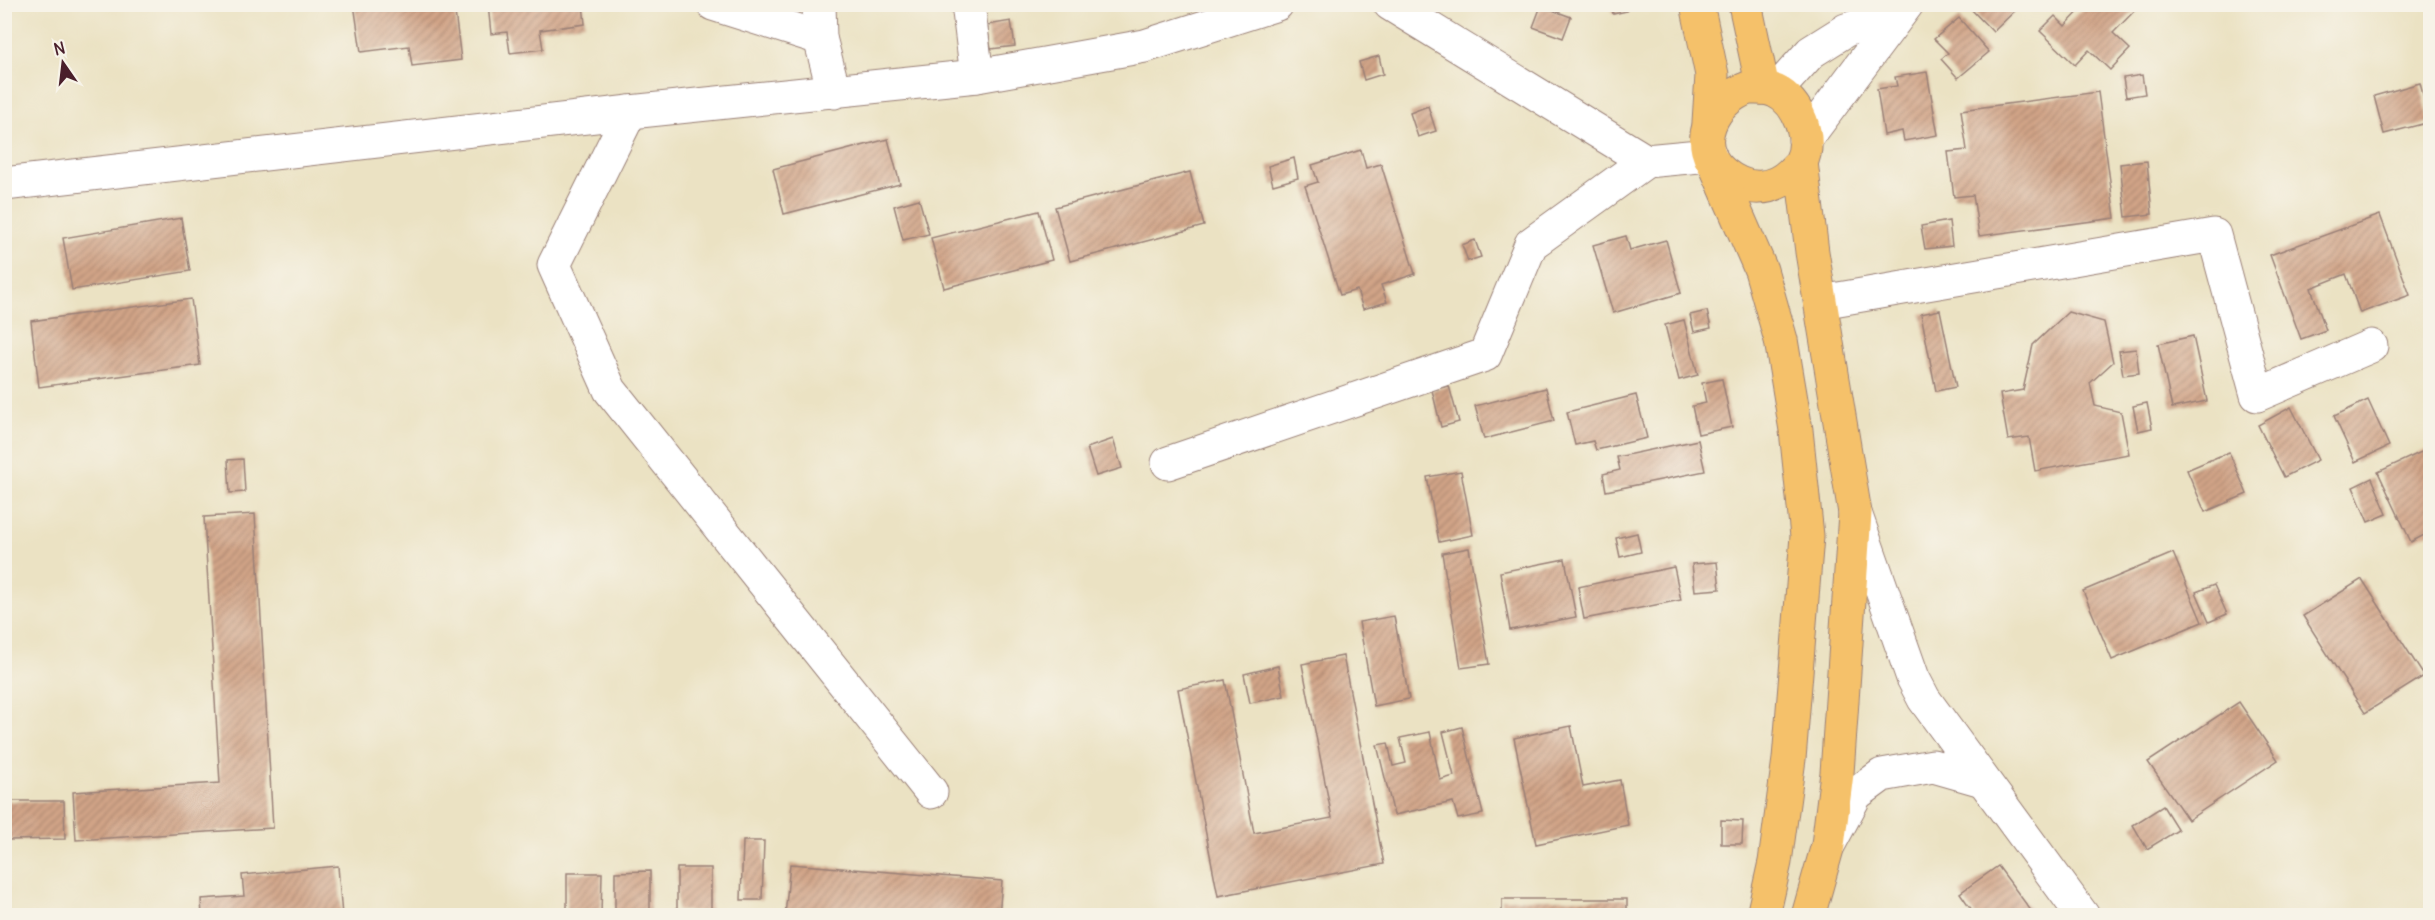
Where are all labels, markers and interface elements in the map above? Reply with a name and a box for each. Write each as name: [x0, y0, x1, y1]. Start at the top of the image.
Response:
north arrow: [33, 33, 93, 93]
text: N: [52, 37, 67, 59]

